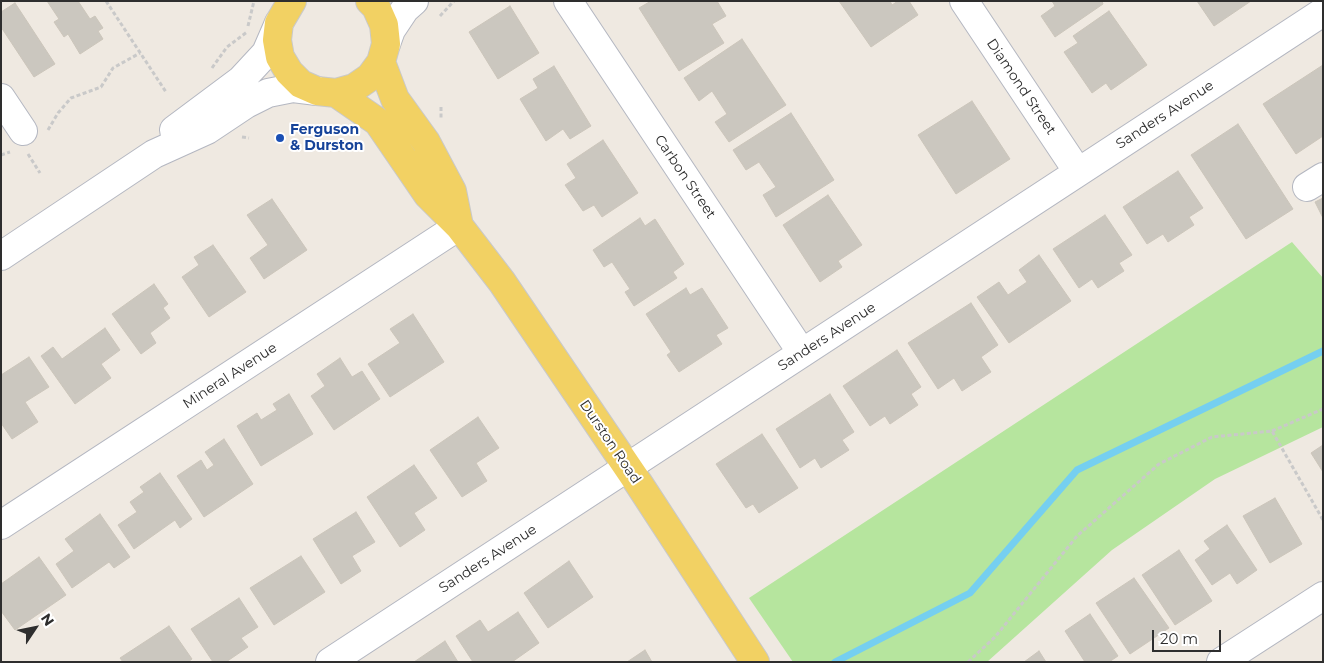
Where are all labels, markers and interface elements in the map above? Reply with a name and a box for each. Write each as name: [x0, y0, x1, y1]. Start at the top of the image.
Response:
street label: Diamond Street: [983, 36, 1059, 138]
street label: Sanders Avenue: [1113, 77, 1217, 153]
place label: Ferguson & Durston: [290, 122, 364, 154]
marker: Ferguson & Durston: [274, 132, 286, 144]
street label: Carbon Street: [651, 132, 719, 222]
street label: Sanders Avenue: [775, 299, 879, 375]
street label: Mineral Avenue: [180, 339, 280, 413]
street label: Durston Road: [576, 397, 644, 487]
street label: Sanders Avenue: [436, 521, 540, 597]
north arrow: [10, 603, 60, 653]
text: N: [37, 610, 58, 629]
scale bar: [1154, 620, 1223, 652]
text: 20 m: [1160, 629, 1198, 648]

